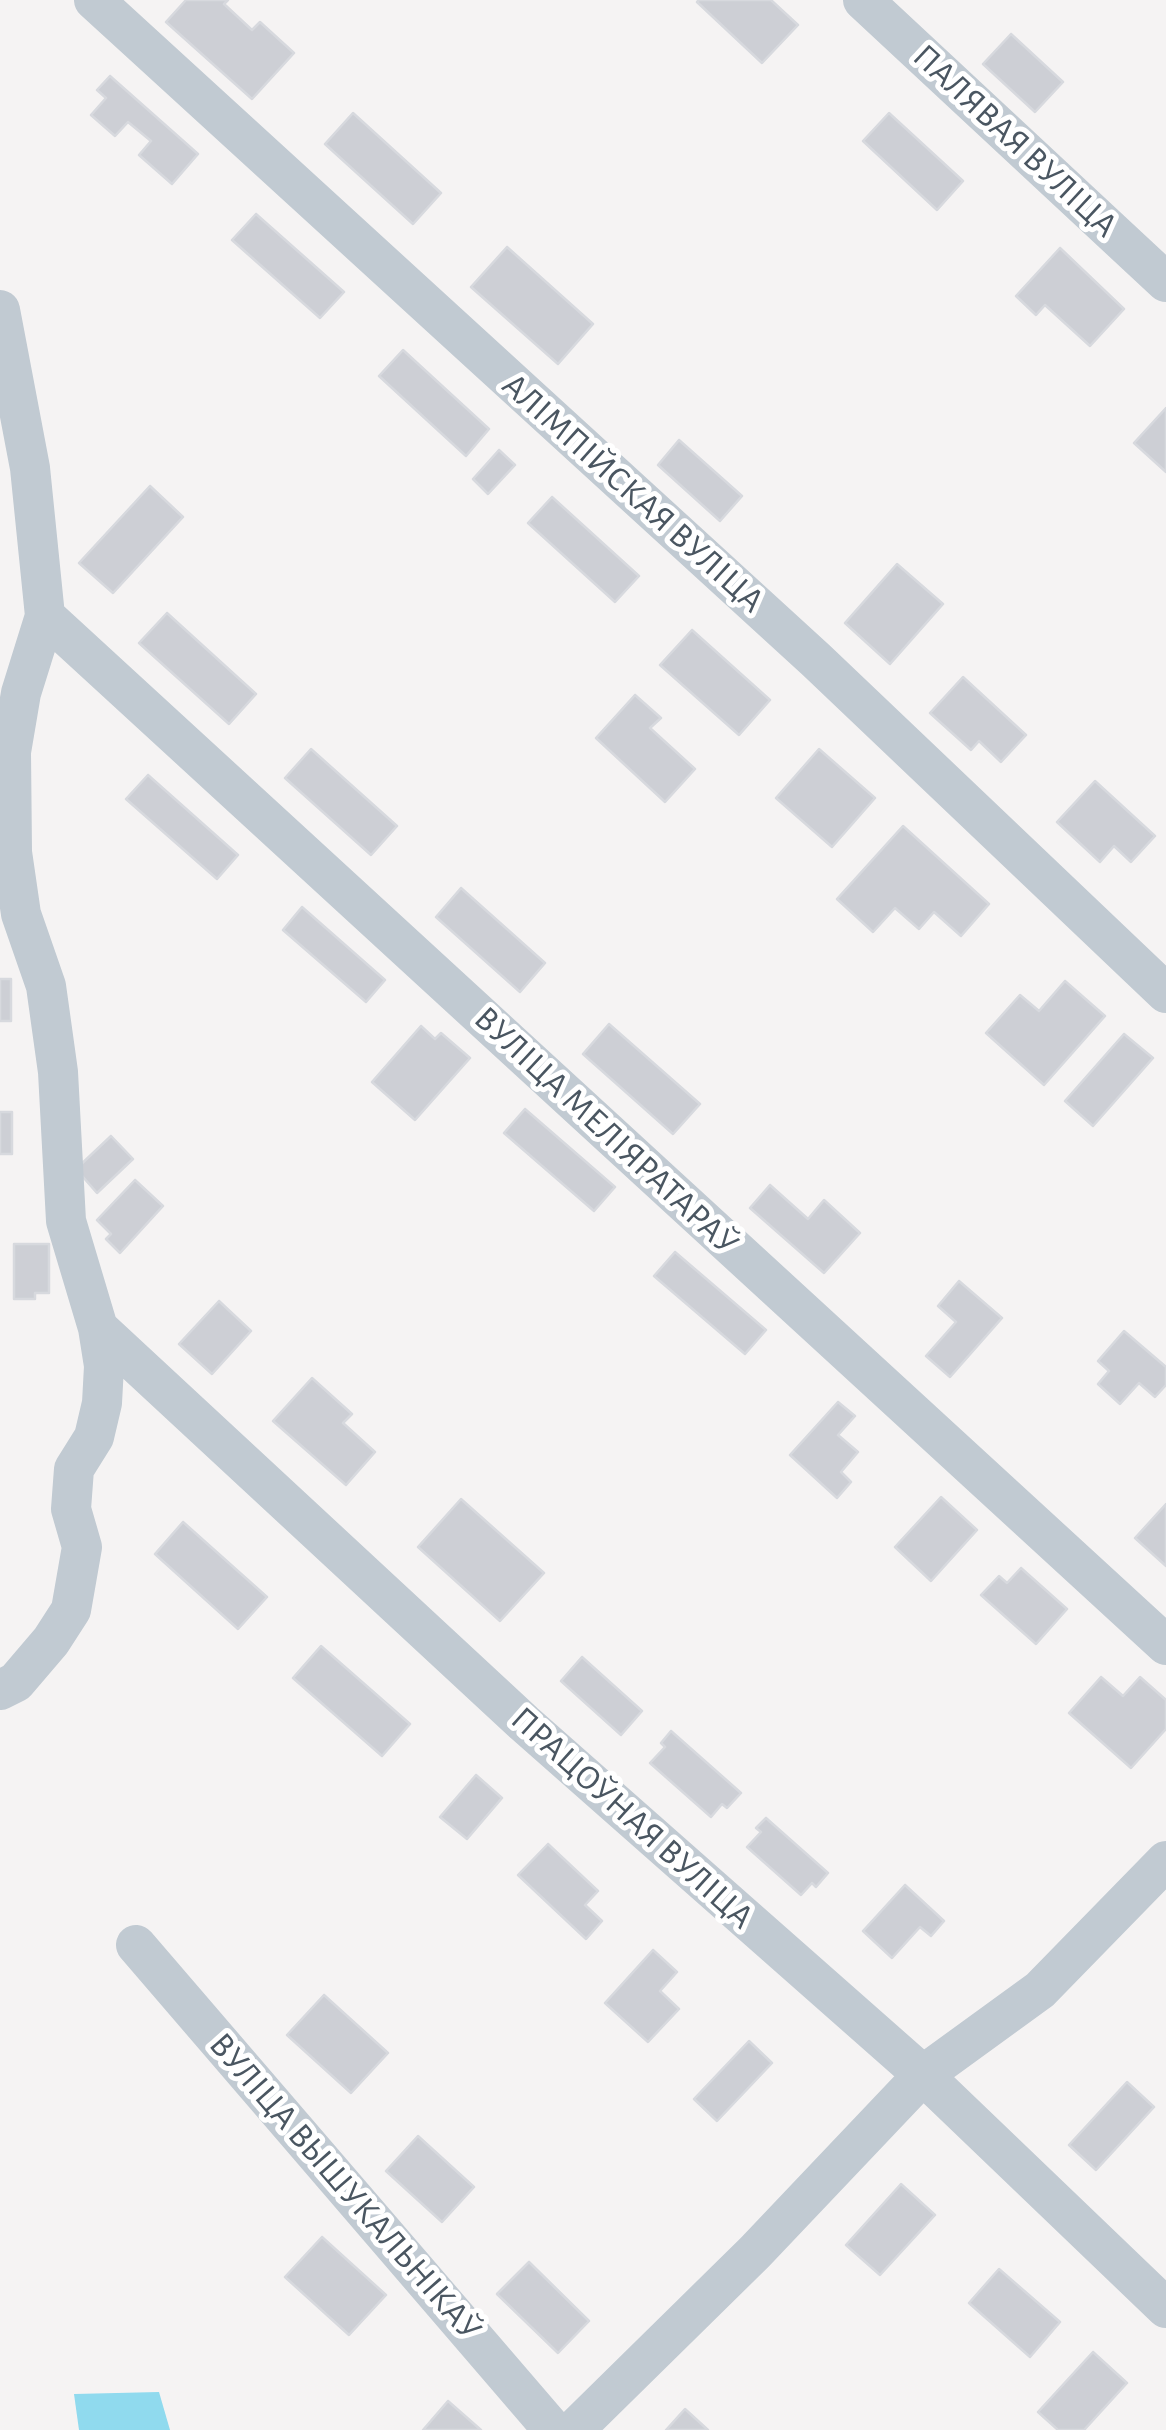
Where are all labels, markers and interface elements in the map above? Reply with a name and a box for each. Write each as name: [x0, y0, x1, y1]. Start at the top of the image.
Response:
street label: ПАЛЯВАЯ ВУЛІЦА: [904, 35, 1126, 247]
street label: АЛІМПІЙСКАЯ ВУЛІЦА: [493, 364, 773, 622]
street label: ВУЛІЦА МЕЛІЯРАТАРАЎ: [465, 998, 747, 1264]
street label: ПРАЦОЎНАЯ ВУЛІЦА: [502, 1698, 762, 1938]
street label: ВУЛІЦА ВЫШУКАЛЬНІКАЎ: [200, 2024, 490, 2350]

